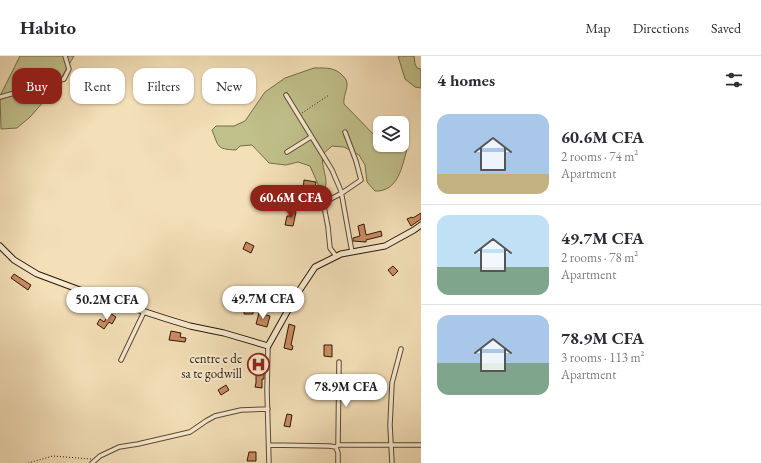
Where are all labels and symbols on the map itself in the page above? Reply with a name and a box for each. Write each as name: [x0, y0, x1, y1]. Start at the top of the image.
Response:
pin: 60.6M CFA: [245, 185, 337, 219]
pin: 49.7M CFA: [217, 286, 309, 320]
pin: 50.2M CFA: [61, 287, 153, 321]
place label: centre e de sa te godwill: [181, 350, 242, 382]
hospital icon: centre e de sa te godwill: [245, 352, 271, 378]
pin: 78.9M CFA: [300, 374, 392, 408]

